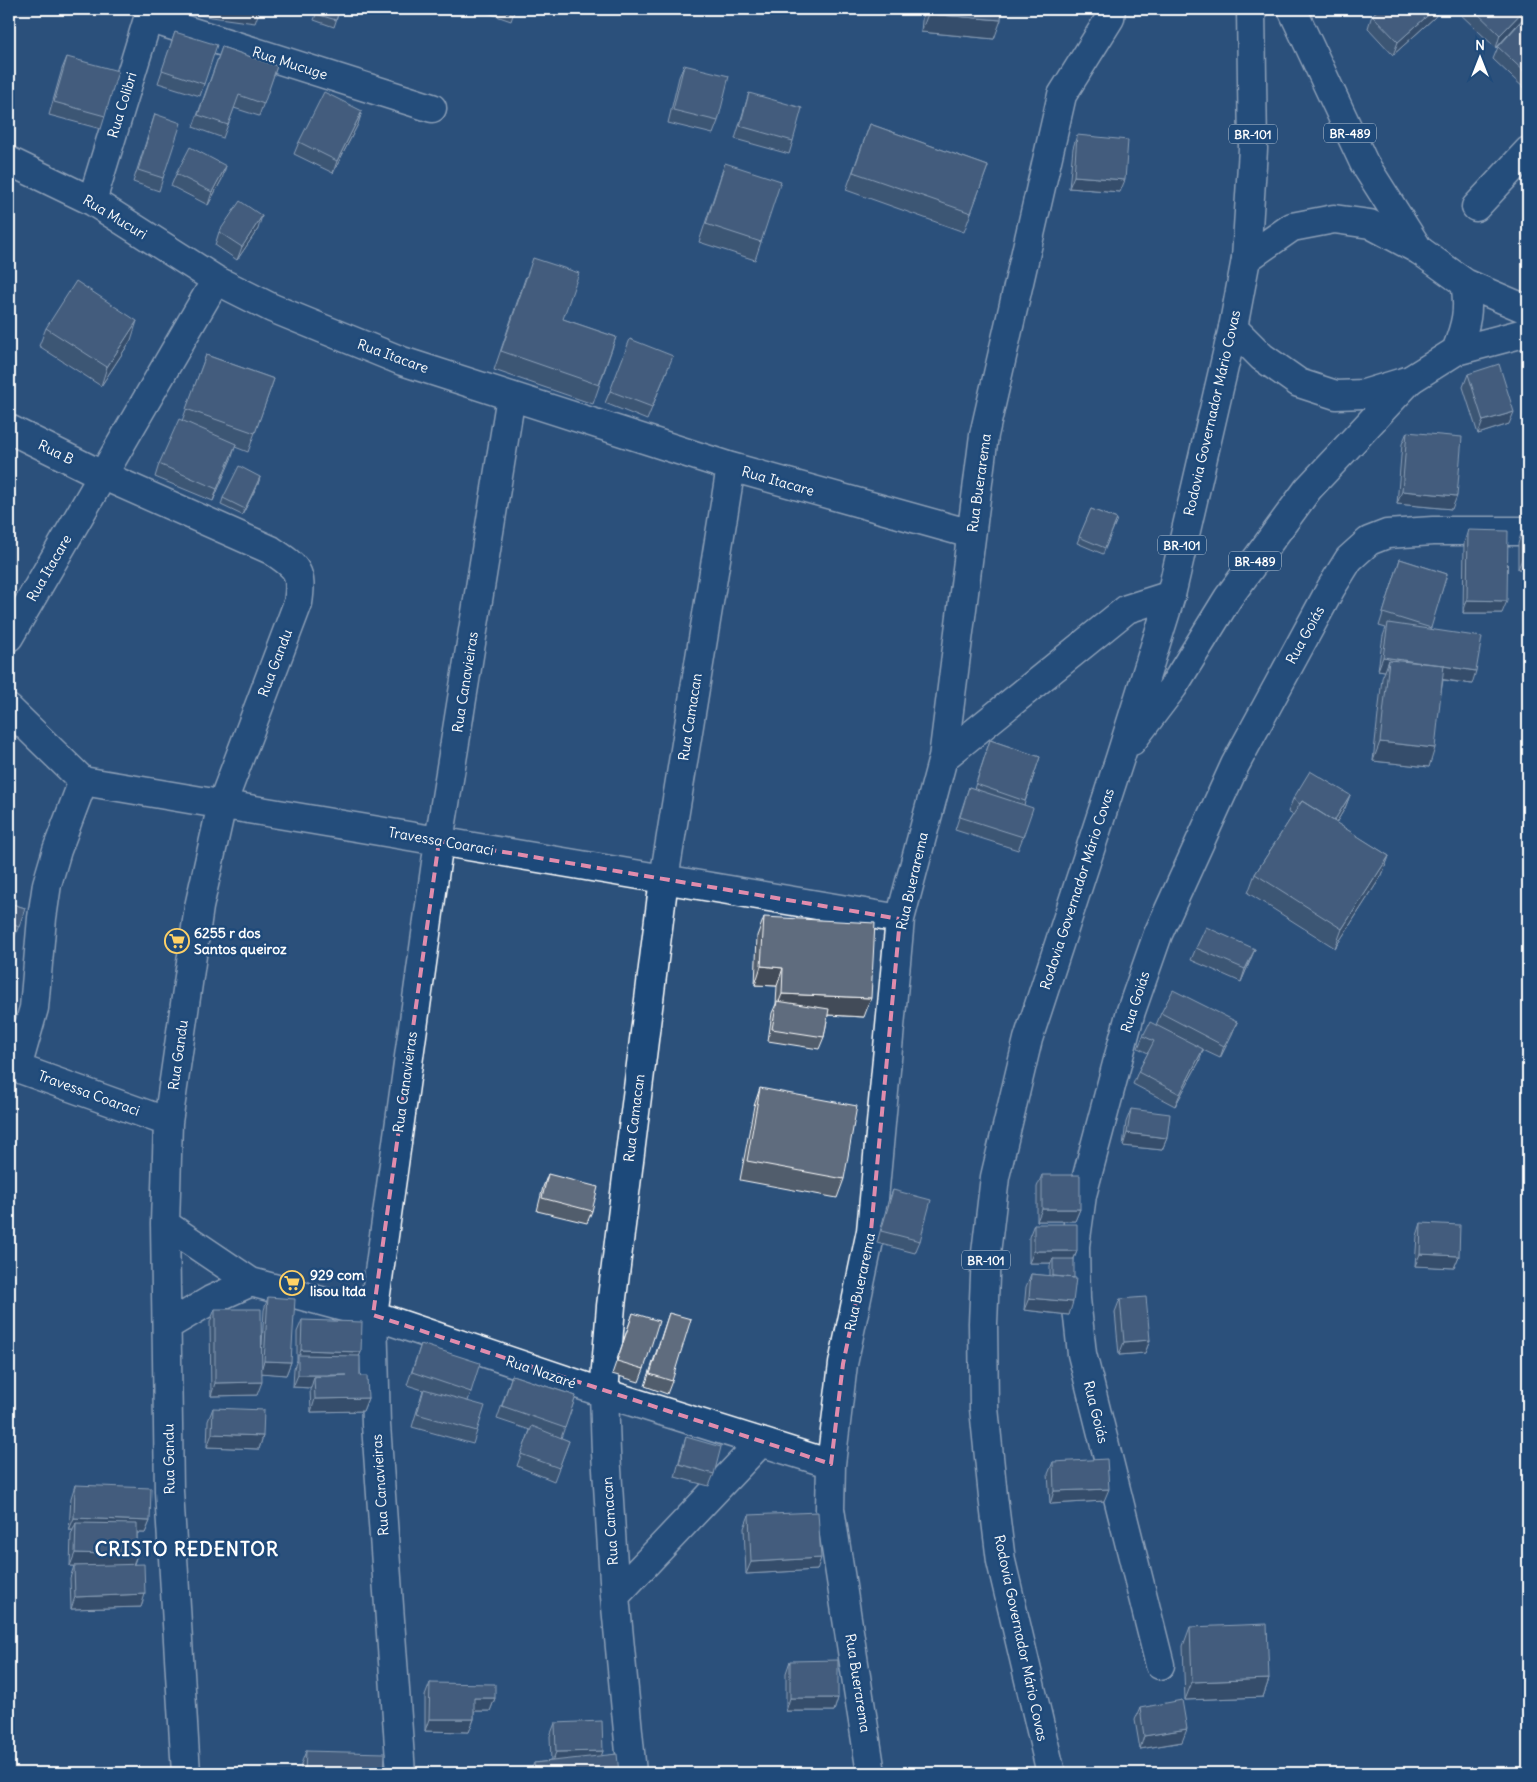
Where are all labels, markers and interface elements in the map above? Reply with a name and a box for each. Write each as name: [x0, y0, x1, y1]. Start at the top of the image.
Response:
north arrow: [1454, 32, 1504, 82]
text: N: [1475, 36, 1485, 54]
street label: Rua Mucuge: [250, 42, 330, 84]
street label: Rua Colibri: [103, 70, 141, 140]
road number: BR-489: [1324, 124, 1376, 142]
road number: BR-101: [1229, 125, 1277, 144]
street label: Rua Mucuri: [80, 191, 150, 243]
street label: Rodovia Governador Mário Covas: [1180, 308, 1244, 518]
street label: Rua Itacare: [355, 335, 431, 377]
street label: Rua Buerarema: [963, 432, 995, 534]
street label: Rua B: [35, 436, 77, 468]
street label: Rua Itacare: [740, 462, 816, 500]
street label: Rua Itacare: [23, 531, 75, 605]
road number: BR-101: [1158, 536, 1206, 554]
road number: BR-489: [1229, 552, 1281, 570]
street label: Rua Goiás: [1282, 603, 1328, 667]
street label: Rua Gandu: [254, 627, 296, 699]
street label: Rua Canavieiras: [448, 630, 482, 734]
street label: Rua Camacan: [674, 672, 706, 762]
street label: Rodovia Governador Mário Covas: [1036, 786, 1118, 992]
street label: Travessa Coaraci: [387, 823, 495, 859]
street label: Rua Buerarema: [892, 830, 932, 932]
place label: 6255 r dos Santos queiroz: [194, 924, 287, 958]
supermarket icon: 6255 r dos Santos queiroz: [164, 928, 190, 954]
street label: Rua Goiás: [1117, 969, 1153, 1035]
street label: Rua Gandu: [164, 1019, 192, 1091]
street label: Rua Canavieiras: [389, 1030, 421, 1134]
street label: Travessa Coaraci: [36, 1066, 142, 1120]
street label: Rua Camacan: [620, 1073, 648, 1163]
street label: Rua Buerarema: [841, 1231, 879, 1333]
road number: BR-101: [962, 1250, 1010, 1270]
place label: 929 com lisou ltda: [310, 1266, 366, 1300]
supermarket icon: 929 com lisou ltda: [279, 1270, 305, 1296]
street label: Rua Nazaré: [503, 1352, 579, 1392]
street label: Rua Goiás: [1080, 1379, 1112, 1445]
street label: Rua Gandu: [159, 1423, 179, 1495]
street label: Rua Canavieiras: [367, 1433, 393, 1537]
street label: Rua Camacan: [598, 1476, 622, 1566]
street label: Rodovia Governador Mário Covas: [990, 1533, 1052, 1743]
district label: CRISTO REDENTOR: [95, 1537, 279, 1561]
street label: Rua Buerarema: [841, 1632, 875, 1734]

